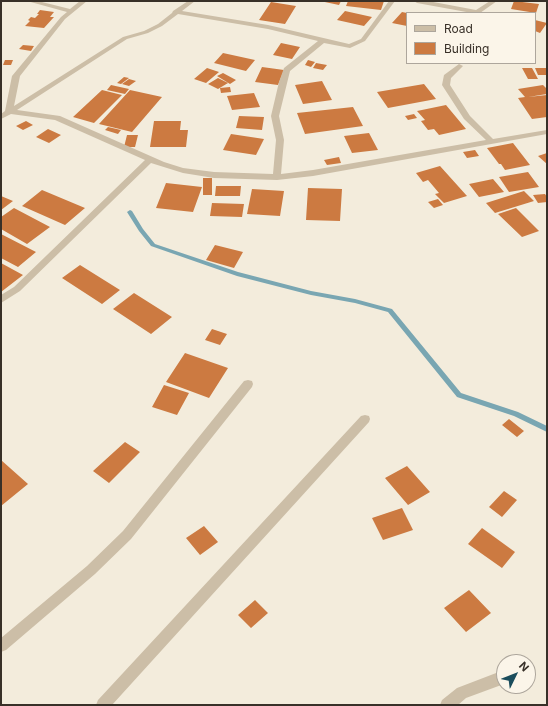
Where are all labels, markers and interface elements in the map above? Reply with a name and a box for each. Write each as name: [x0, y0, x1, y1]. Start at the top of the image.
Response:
legend: [406, 12, 536, 64]
text: Road: [444, 21, 473, 36]
text: Building: [444, 41, 489, 56]
north arrow: [496, 654, 536, 694]
text: N: [516, 659, 532, 674]

